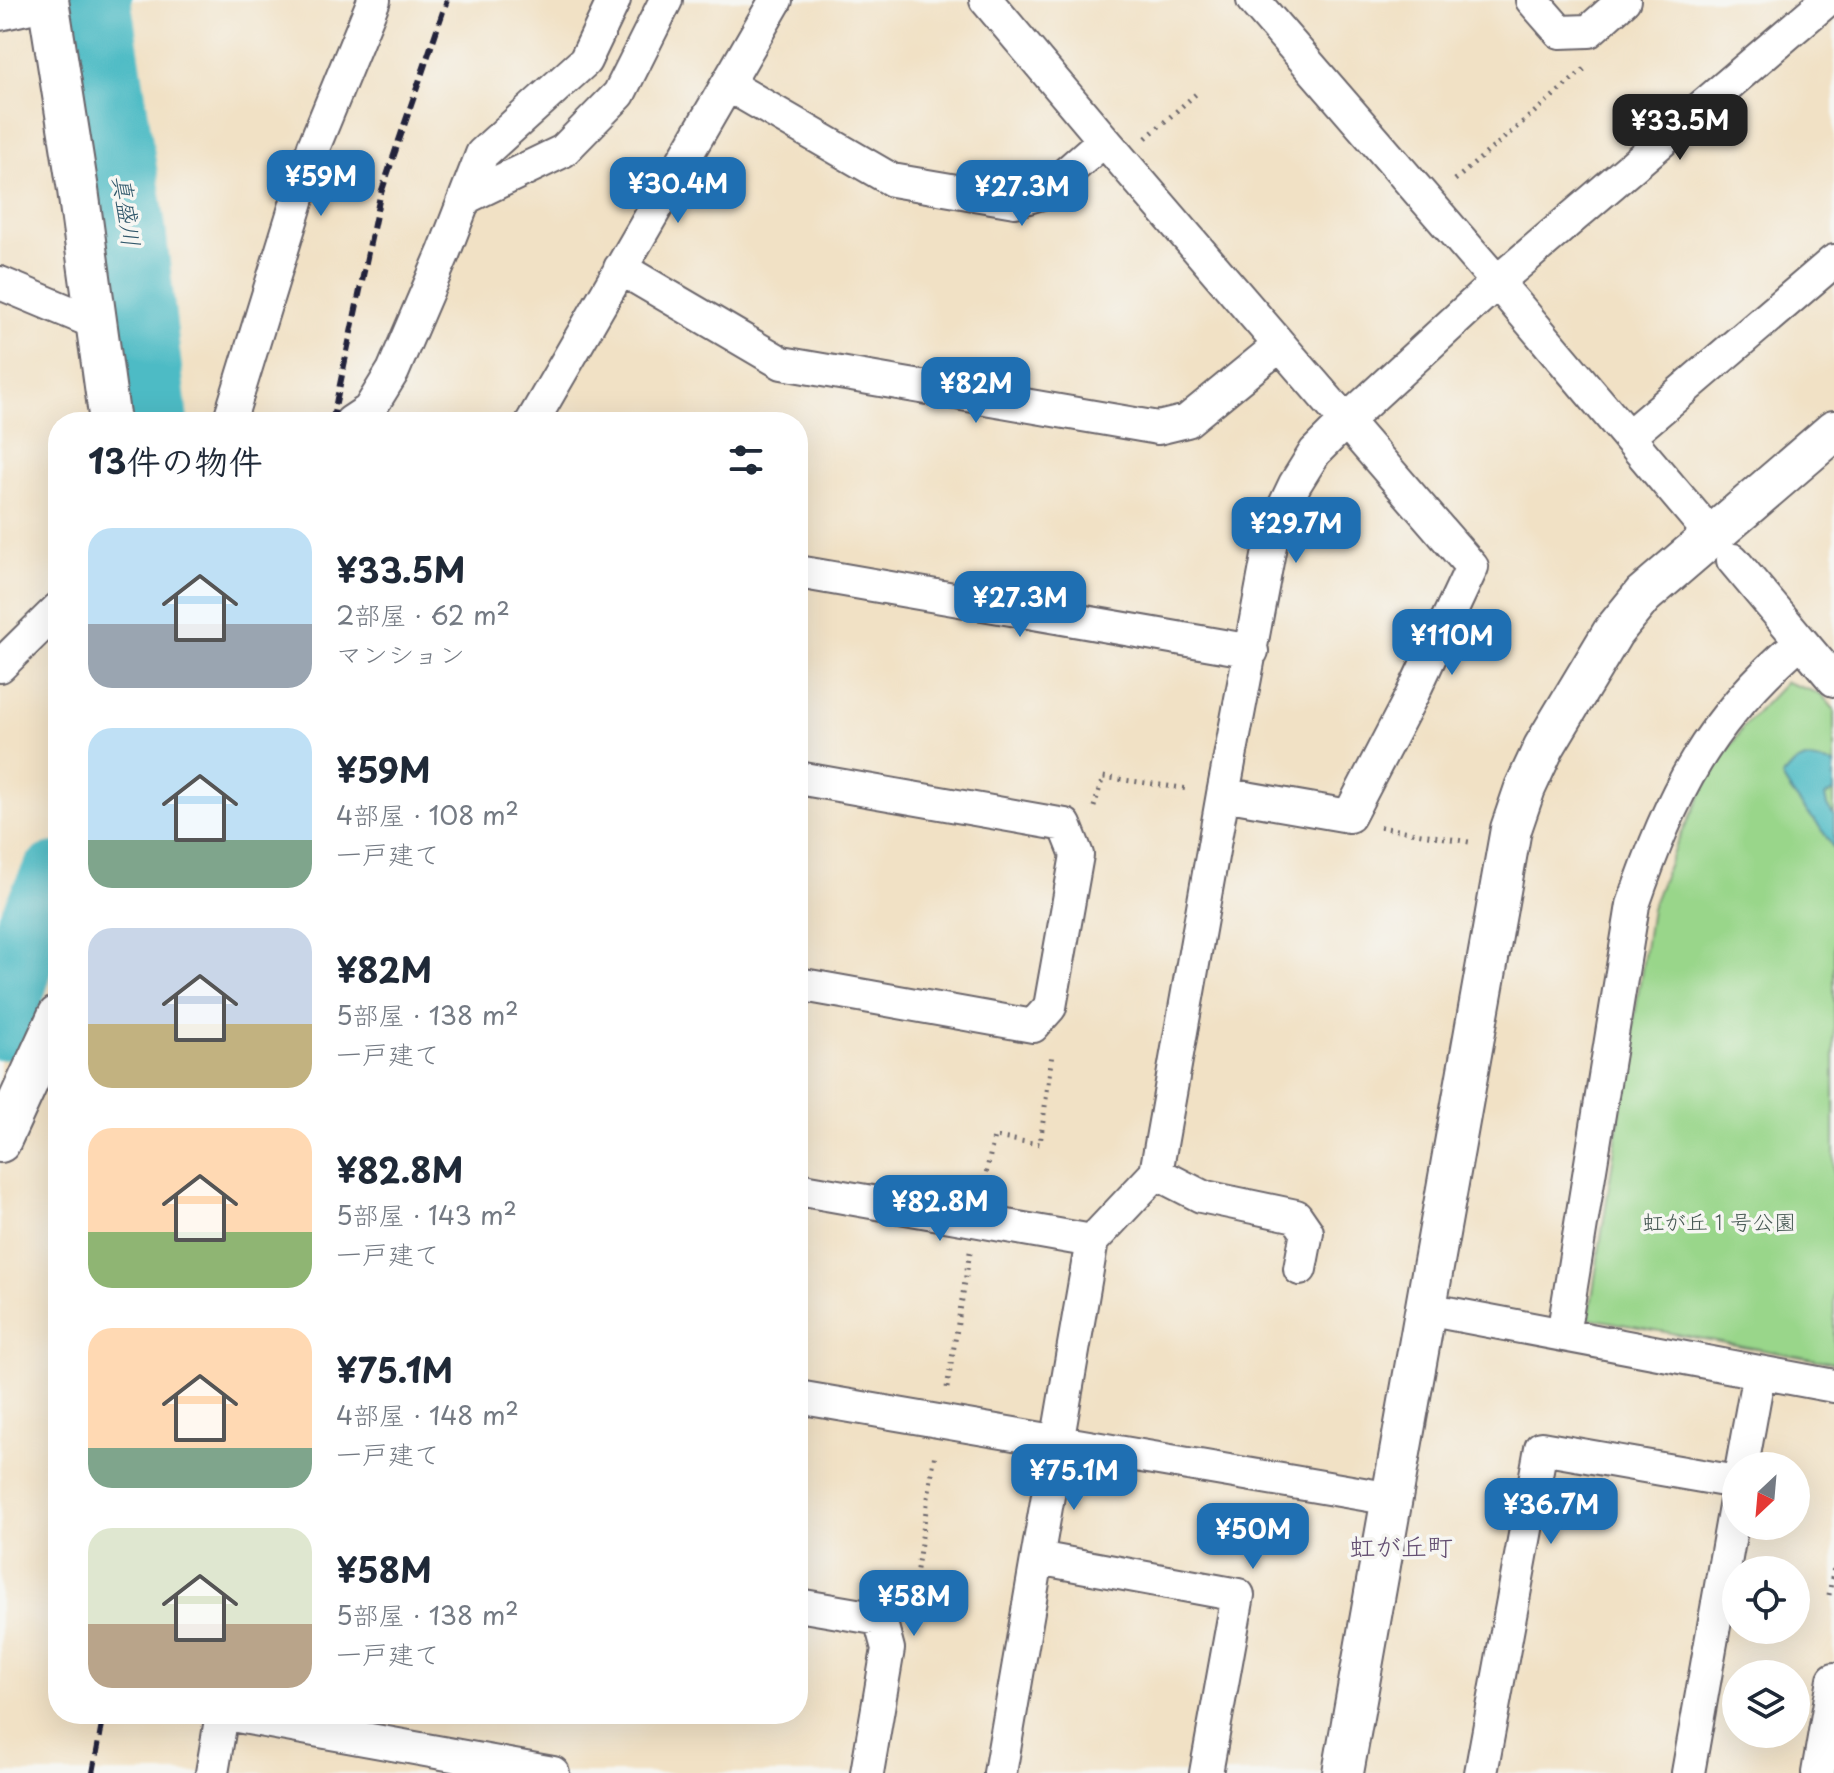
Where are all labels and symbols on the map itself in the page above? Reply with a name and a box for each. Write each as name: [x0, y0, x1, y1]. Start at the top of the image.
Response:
pin: ¥33.5M: [1615, 94, 1745, 162]
pin: ¥59M: [274, 150, 368, 218]
pin: ¥30.4M: [613, 157, 743, 225]
pin: ¥27.3M: [957, 160, 1087, 228]
water label: 真盛川: [105, 173, 151, 249]
pin: ¥82M: [929, 357, 1023, 425]
pin: ¥29.7M: [1231, 497, 1361, 565]
pin: ¥27.3M: [955, 571, 1085, 639]
pin: ¥110M: [1396, 609, 1508, 677]
pin: ¥82.8M: [875, 1175, 1005, 1243]
park label: 虹が丘１号公園: [1642, 1204, 1796, 1237]
pin: ¥75.1M: [1009, 1444, 1139, 1512]
north arrow: [1722, 1452, 1810, 1540]
pin: ¥36.7M: [1486, 1478, 1616, 1546]
pin: ¥50M: [1206, 1503, 1300, 1571]
district label: 虹が丘町: [1349, 1526, 1453, 1565]
pin: ¥58M: [867, 1570, 961, 1638]

